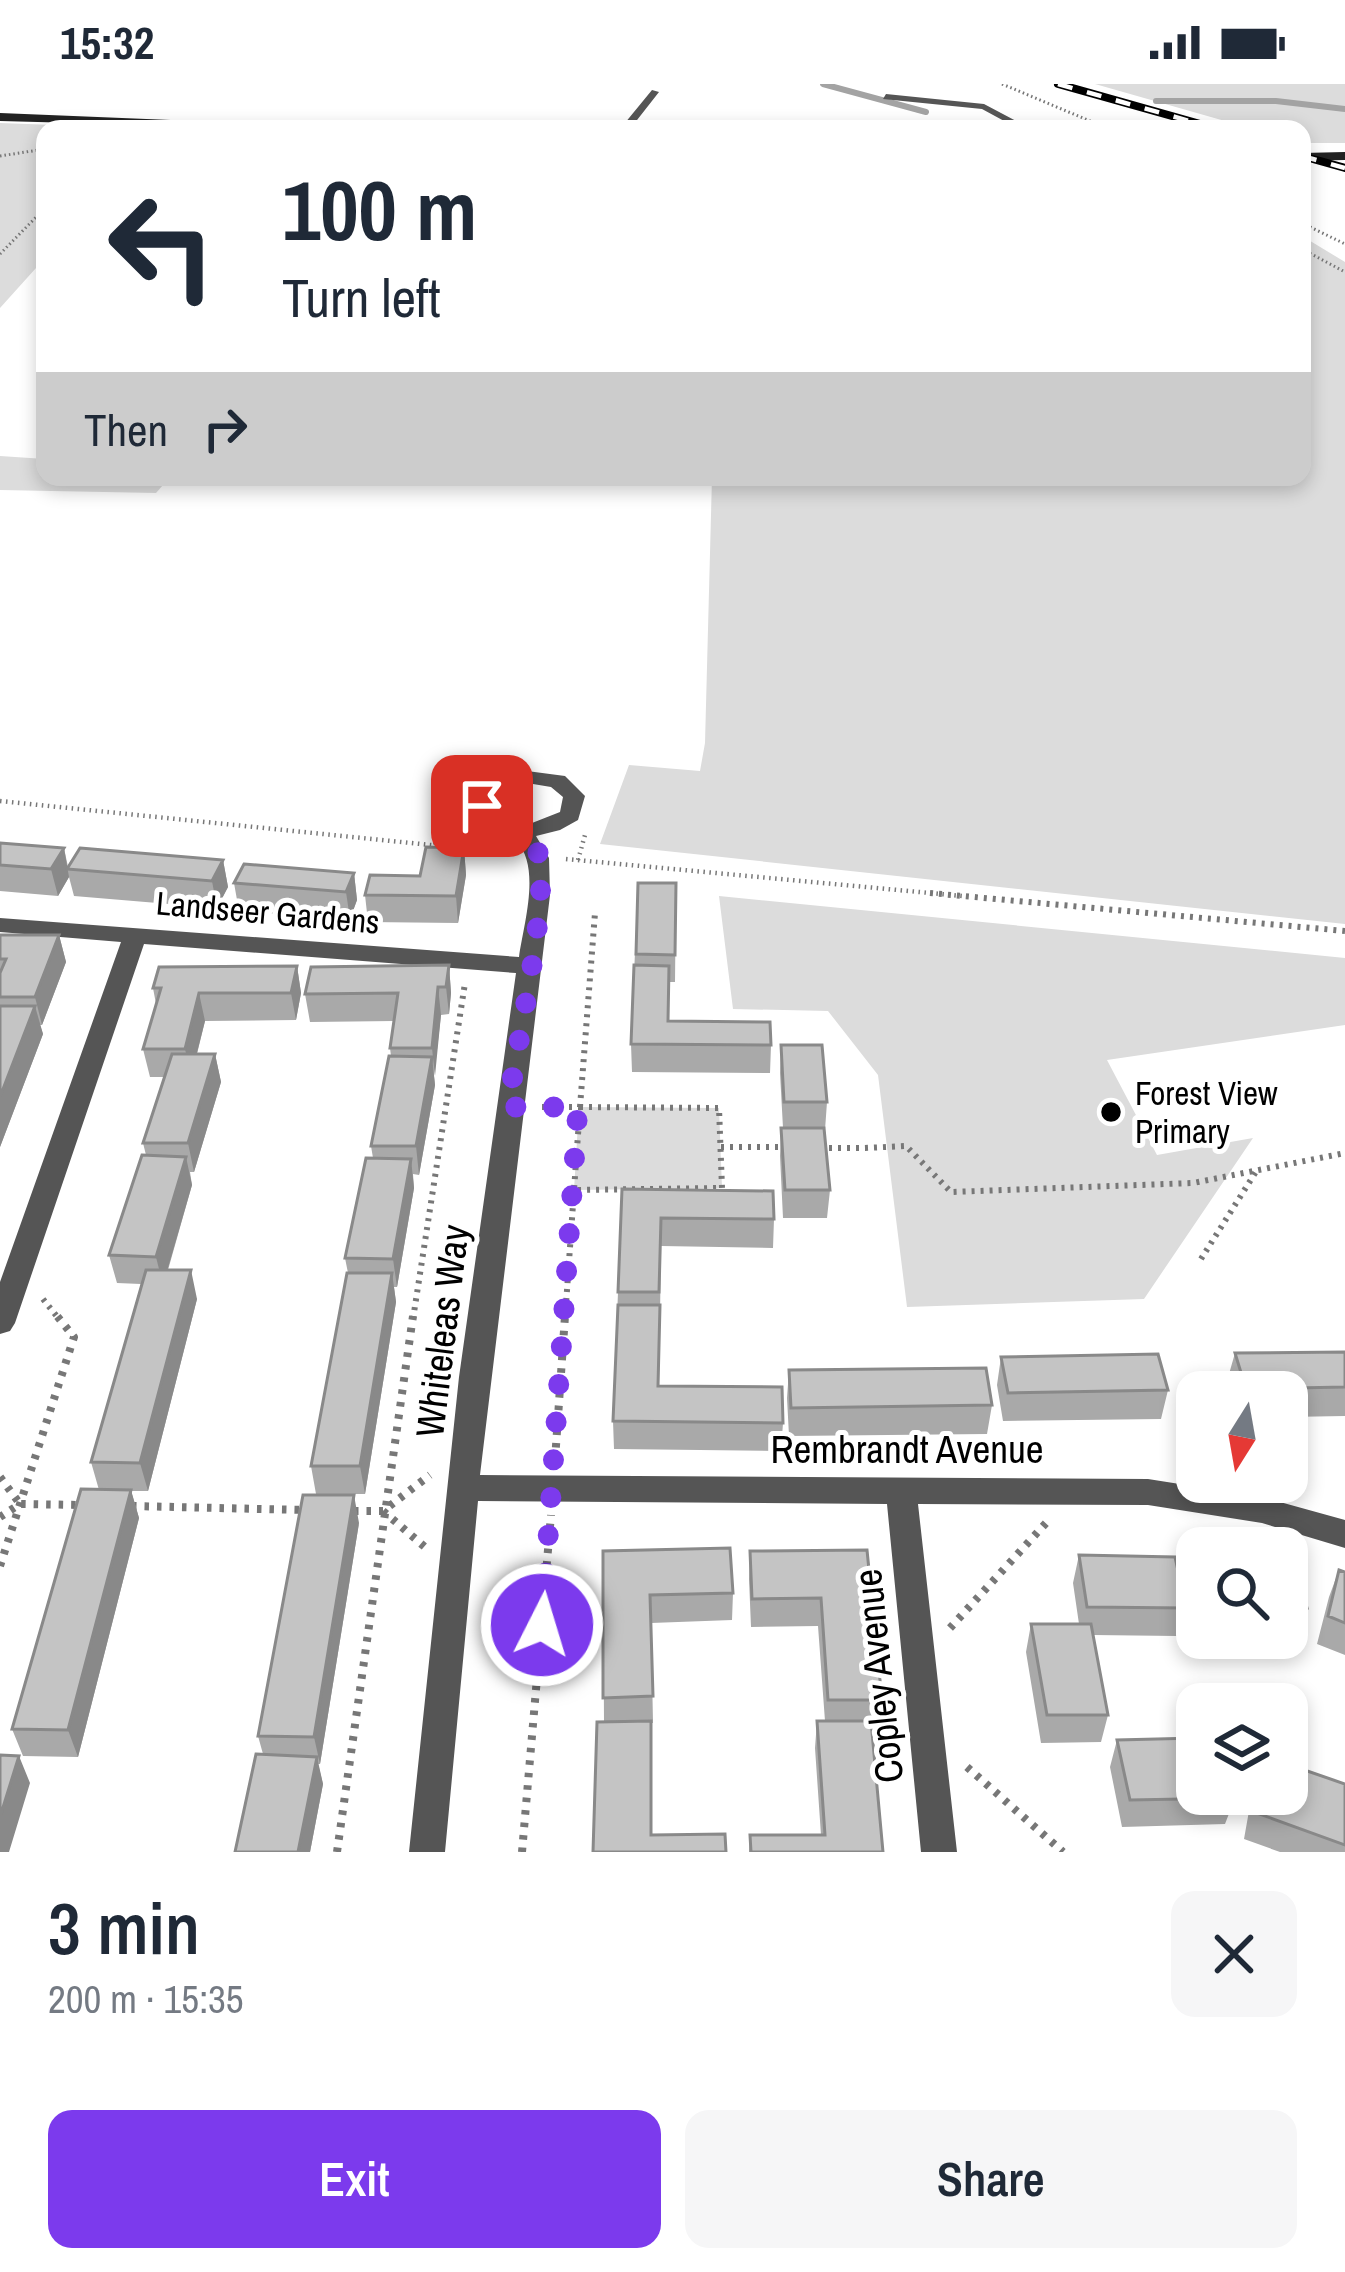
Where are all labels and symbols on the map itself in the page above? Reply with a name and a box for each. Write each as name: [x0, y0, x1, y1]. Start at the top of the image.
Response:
pin: [431, 755, 533, 857]
street label: Landseer Gardens: [154, 880, 382, 944]
place label: Forest View Primary: [1135, 1071, 1278, 1153]
marker: Forest View Primary: [1098, 1099, 1124, 1125]
street label: Whiteleas Way: [403, 1222, 481, 1440]
north arrow: [1176, 1371, 1308, 1503]
street label: Rembrandt Avenue: [770, 1423, 1044, 1475]
position arrow: [479, 1562, 605, 1688]
street label: Copley Avenue: [841, 1567, 915, 1785]

